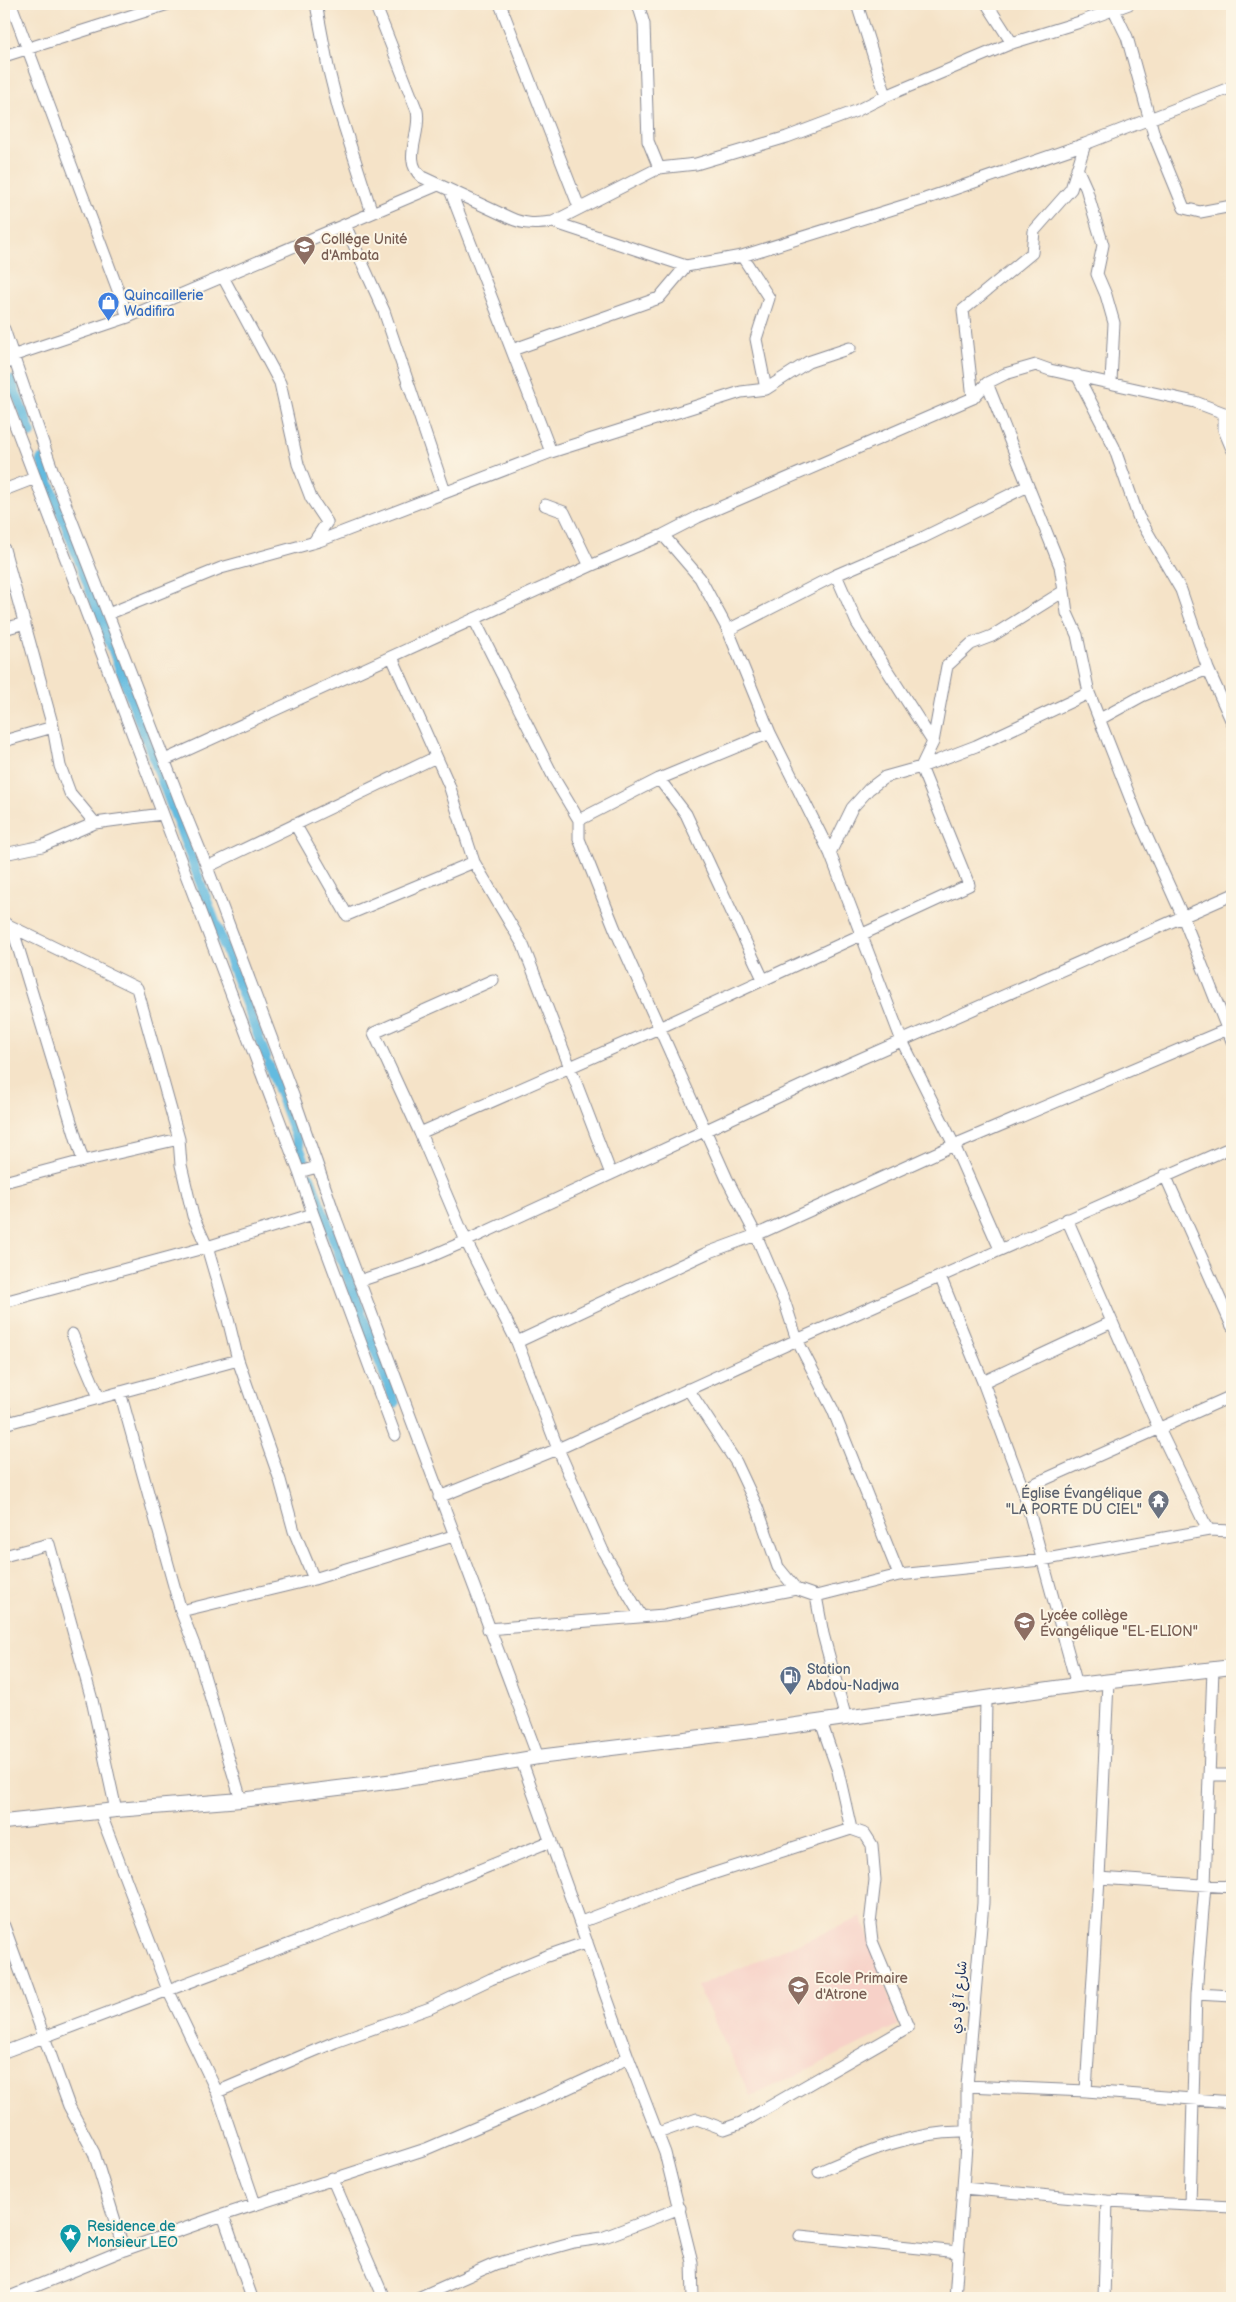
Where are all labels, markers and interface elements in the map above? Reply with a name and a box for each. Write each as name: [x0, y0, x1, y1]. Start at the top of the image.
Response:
place label: Collége Unité d'Ambata: [321, 231, 408, 264]
school or university icon: Collége Unité d'Ambata: [293, 235, 317, 266]
place label: Quincaillerie Wadifira: [124, 287, 204, 320]
shop icon: Quincaillerie Wadifira: [96, 291, 120, 322]
place label: Église Évangélique "LA PORTE DU CIEL": [1006, 1484, 1142, 1518]
temple icon: Église Évangélique "LA PORTE DU CIEL": [1146, 1489, 1170, 1520]
place label: Lycée collège Évangélique "EL-ELION": [1040, 1607, 1198, 1640]
school or university icon: Lycée collège Évangélique "EL-ELION": [1012, 1611, 1036, 1642]
place label: Station Abdou-Nadjwa: [807, 1661, 899, 1694]
fuel station icon: Station Abdou-Nadjwa: [779, 1665, 803, 1696]
street label: شارع آ في دي: [947, 1960, 973, 2034]
place label: Ecole Primaire d'Atrone: [815, 1970, 908, 2003]
school or university icon: Ecole Primaire d'Atrone: [787, 1974, 811, 2005]
place label: Residence de Monsieur LEO: [87, 2218, 178, 2251]
place icon: Residence de Monsieur LEO: [59, 2222, 83, 2253]

